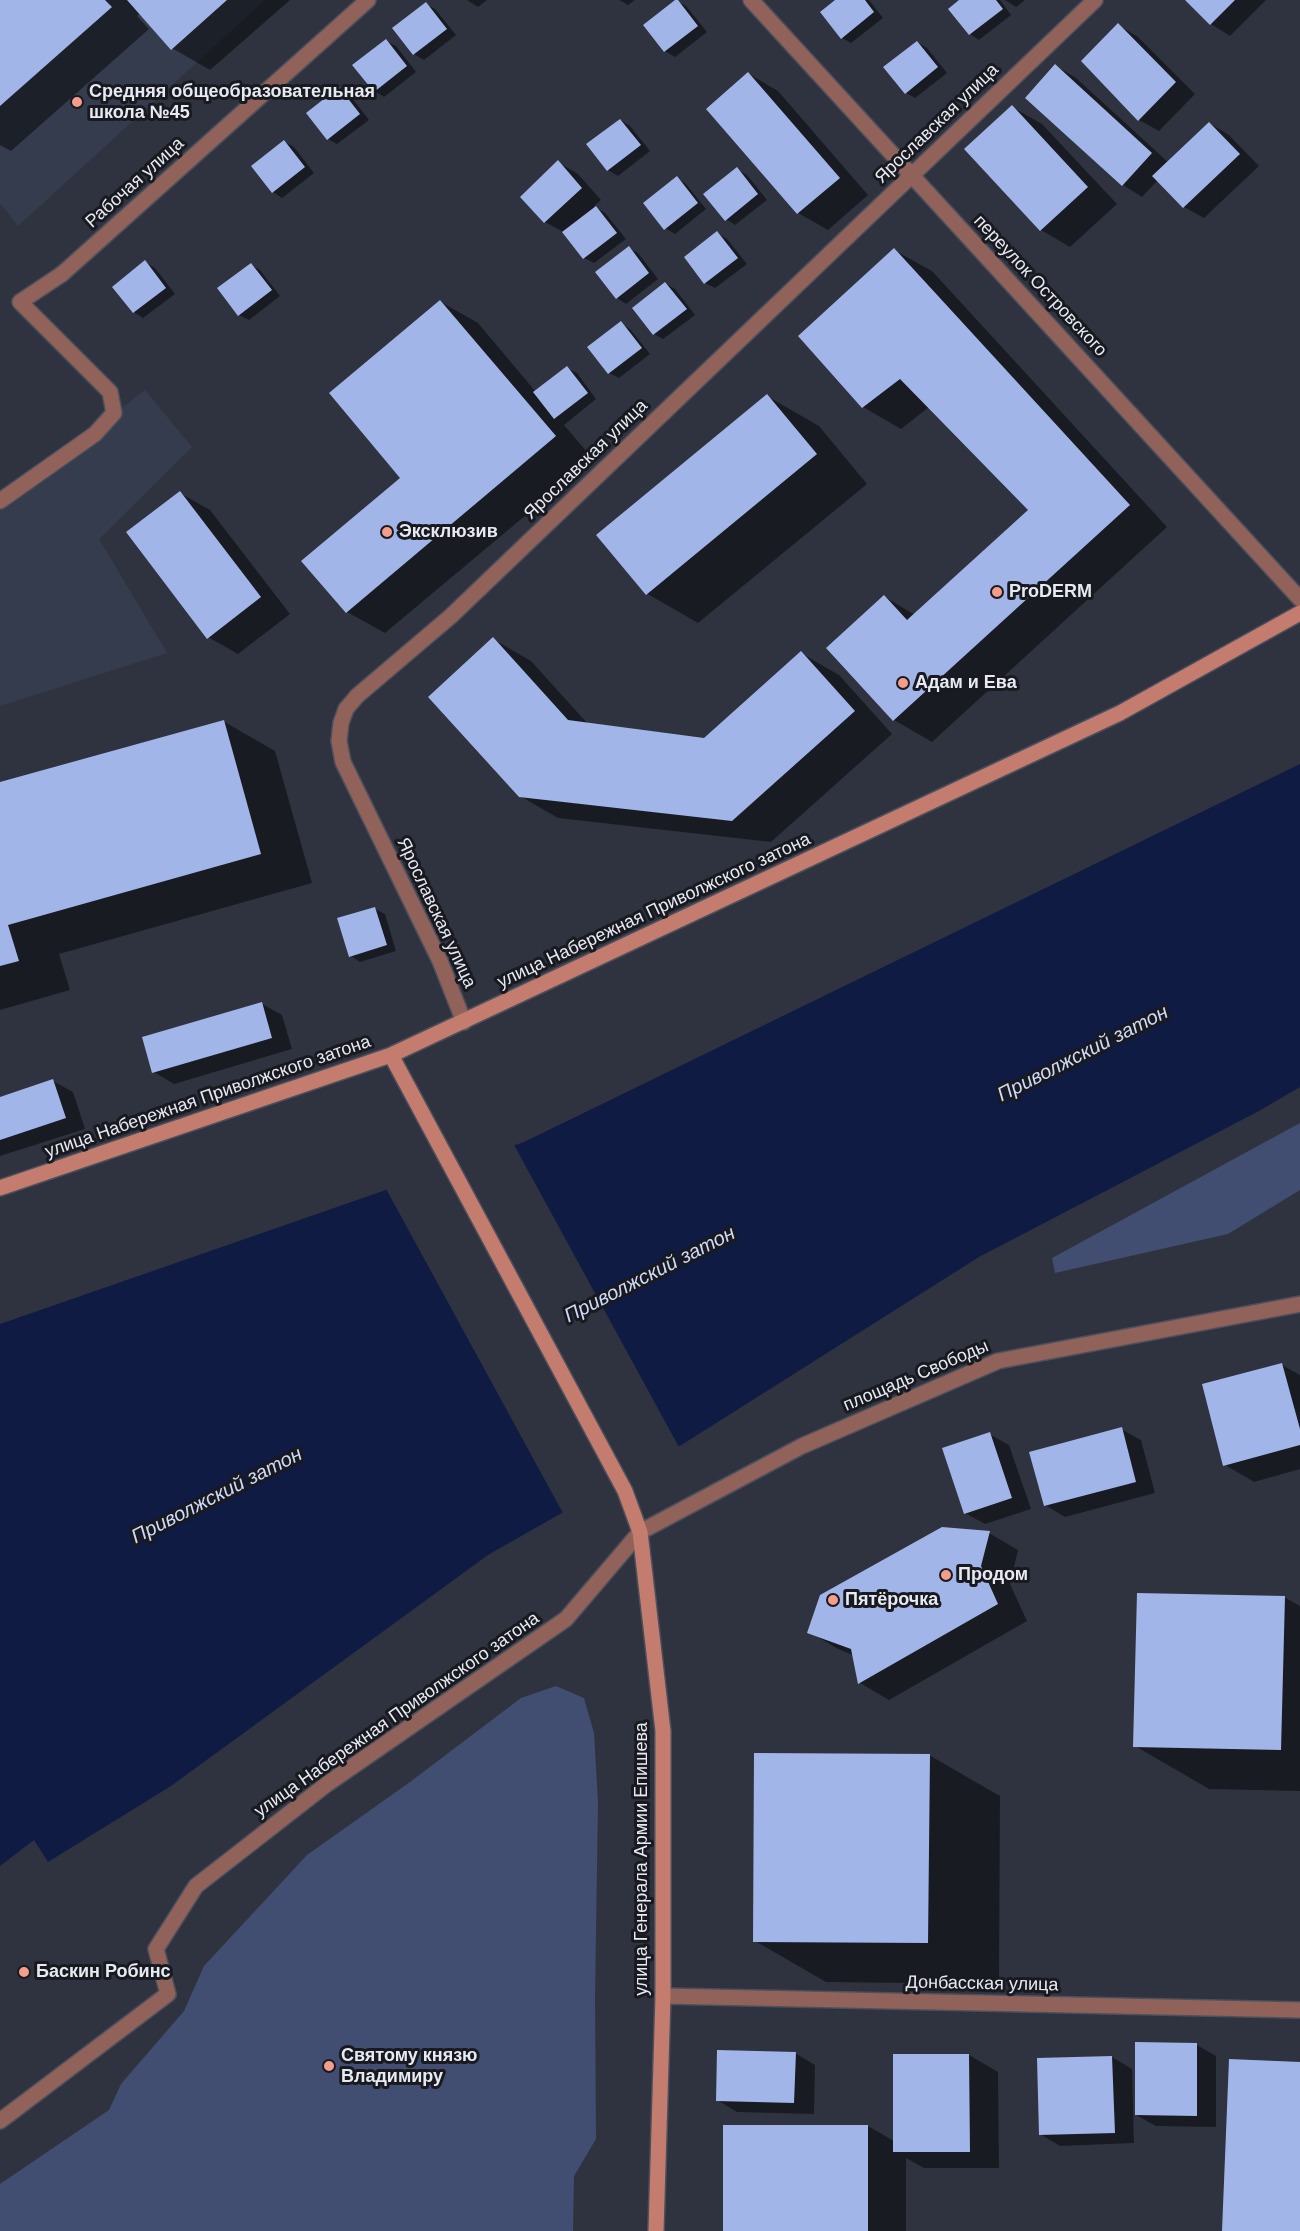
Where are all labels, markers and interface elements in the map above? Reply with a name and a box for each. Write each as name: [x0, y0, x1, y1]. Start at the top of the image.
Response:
street label: Ярославская улица: [871, 59, 1003, 189]
place label: Средняя общеобразовательная школа №45: [89, 81, 375, 124]
marker: Средняя общеобразовательная школа №45: [70, 95, 84, 109]
street label: Рабочая улица: [81, 133, 189, 233]
street label: переулок Островского: [969, 211, 1111, 361]
street label: Ярославская улица: [520, 395, 652, 525]
place label: Эксклюзив: [399, 521, 498, 543]
marker: Эксклюзив: [380, 525, 394, 539]
place label: ProDERM: [1009, 581, 1092, 603]
marker: ProDERM: [990, 585, 1004, 599]
place label: Адам и Ева: [915, 672, 1017, 694]
marker: Адам и Ева: [896, 676, 910, 690]
street label: улица Набережная Приволжского затона: [494, 829, 814, 993]
street label: Ярославская улица: [392, 834, 480, 992]
water label: Приволжский затон: [994, 1001, 1172, 1107]
street label: улица Набережная Приволжского затона: [42, 1031, 374, 1163]
water label: Приволжский затон: [561, 1222, 739, 1328]
street label: площадь Свободы: [840, 1336, 992, 1416]
water label: Приволжский затон: [128, 1443, 306, 1549]
place label: Продом: [958, 1564, 1028, 1586]
marker: Продом: [939, 1568, 953, 1582]
place label: Пятёрочка: [845, 1589, 938, 1611]
marker: Пятёрочка: [826, 1593, 840, 1607]
street label: улица Набережная Приволжского затона: [250, 1608, 544, 1822]
street label: улица Генерала Армии Епишева: [631, 1722, 653, 1996]
place label: Баскин Робинс: [36, 1961, 171, 1983]
marker: Баскин Робинс: [17, 1965, 31, 1979]
street label: Донбасская улица: [905, 1972, 1059, 1996]
place label: Святому князю Владимиру: [341, 2045, 477, 2088]
marker: Святому князю Владимиру: [322, 2059, 336, 2073]

